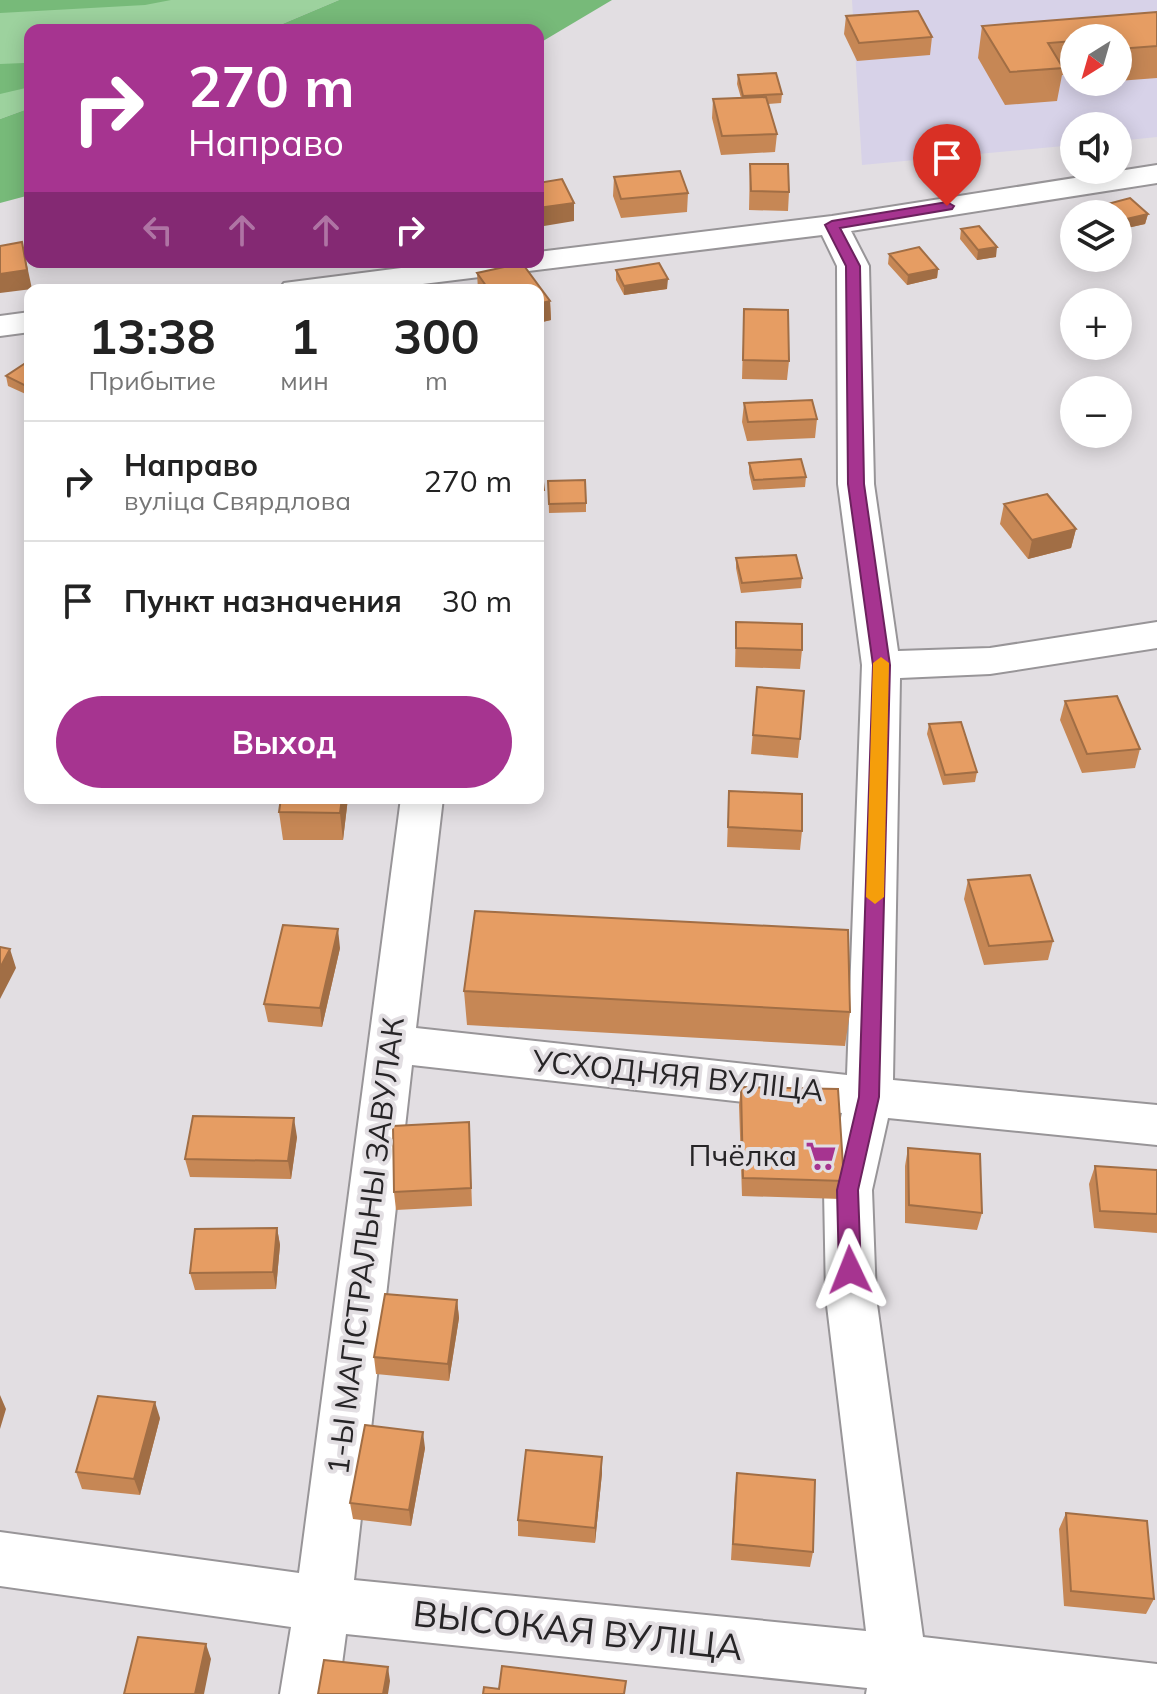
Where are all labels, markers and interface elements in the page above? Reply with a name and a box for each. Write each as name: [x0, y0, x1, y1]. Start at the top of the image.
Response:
north arrow: [1060, 24, 1132, 96]
map controls: [1060, 24, 1132, 448]
text: 270 m: [188, 51, 355, 121]
icon: right: [56, 56, 160, 160]
button: sound: [1060, 112, 1132, 184]
text: Направо: [188, 120, 344, 165]
pin: [913, 124, 981, 206]
icon: arrive: [925, 136, 969, 180]
button: layers: [1060, 200, 1132, 272]
icon: left: [136, 208, 180, 252]
icon: ahead: [220, 208, 264, 252]
icon: ahead: [304, 208, 348, 252]
icon: right: [388, 208, 432, 252]
button: +: [1060, 288, 1132, 360]
text: 13:38: [89, 306, 216, 366]
text: 1: [290, 306, 319, 366]
text: 300: [393, 306, 480, 366]
text: Прибытие: [88, 364, 216, 397]
text: мин: [280, 364, 329, 397]
text: m: [425, 364, 448, 397]
button: −: [1060, 376, 1132, 448]
text: Направо: [124, 446, 258, 484]
icon: right: [56, 459, 100, 503]
text: 270 m: [424, 462, 512, 500]
text: вуліца Свярдлова: [124, 484, 351, 517]
icon: arrive: [56, 579, 100, 623]
text: Пункт назначения: [124, 582, 402, 620]
text: 30 m: [442, 582, 512, 620]
button: Выход: [56, 696, 512, 788]
street label: 1-Ы МАГІСТРАЛЬНЫ ЗАВУЛАК: [318, 1015, 412, 1477]
street label: УСХОДНЯЯ ВУЛІЦА: [530, 1041, 826, 1109]
place label: Пчёлка: [688, 1136, 797, 1174]
supermarket icon: Пчёлка: [804, 1139, 838, 1173]
position arrow: [808, 1228, 892, 1312]
street label: ВЫСОКАЯ ВУЛІЦА: [411, 1590, 745, 1669]

